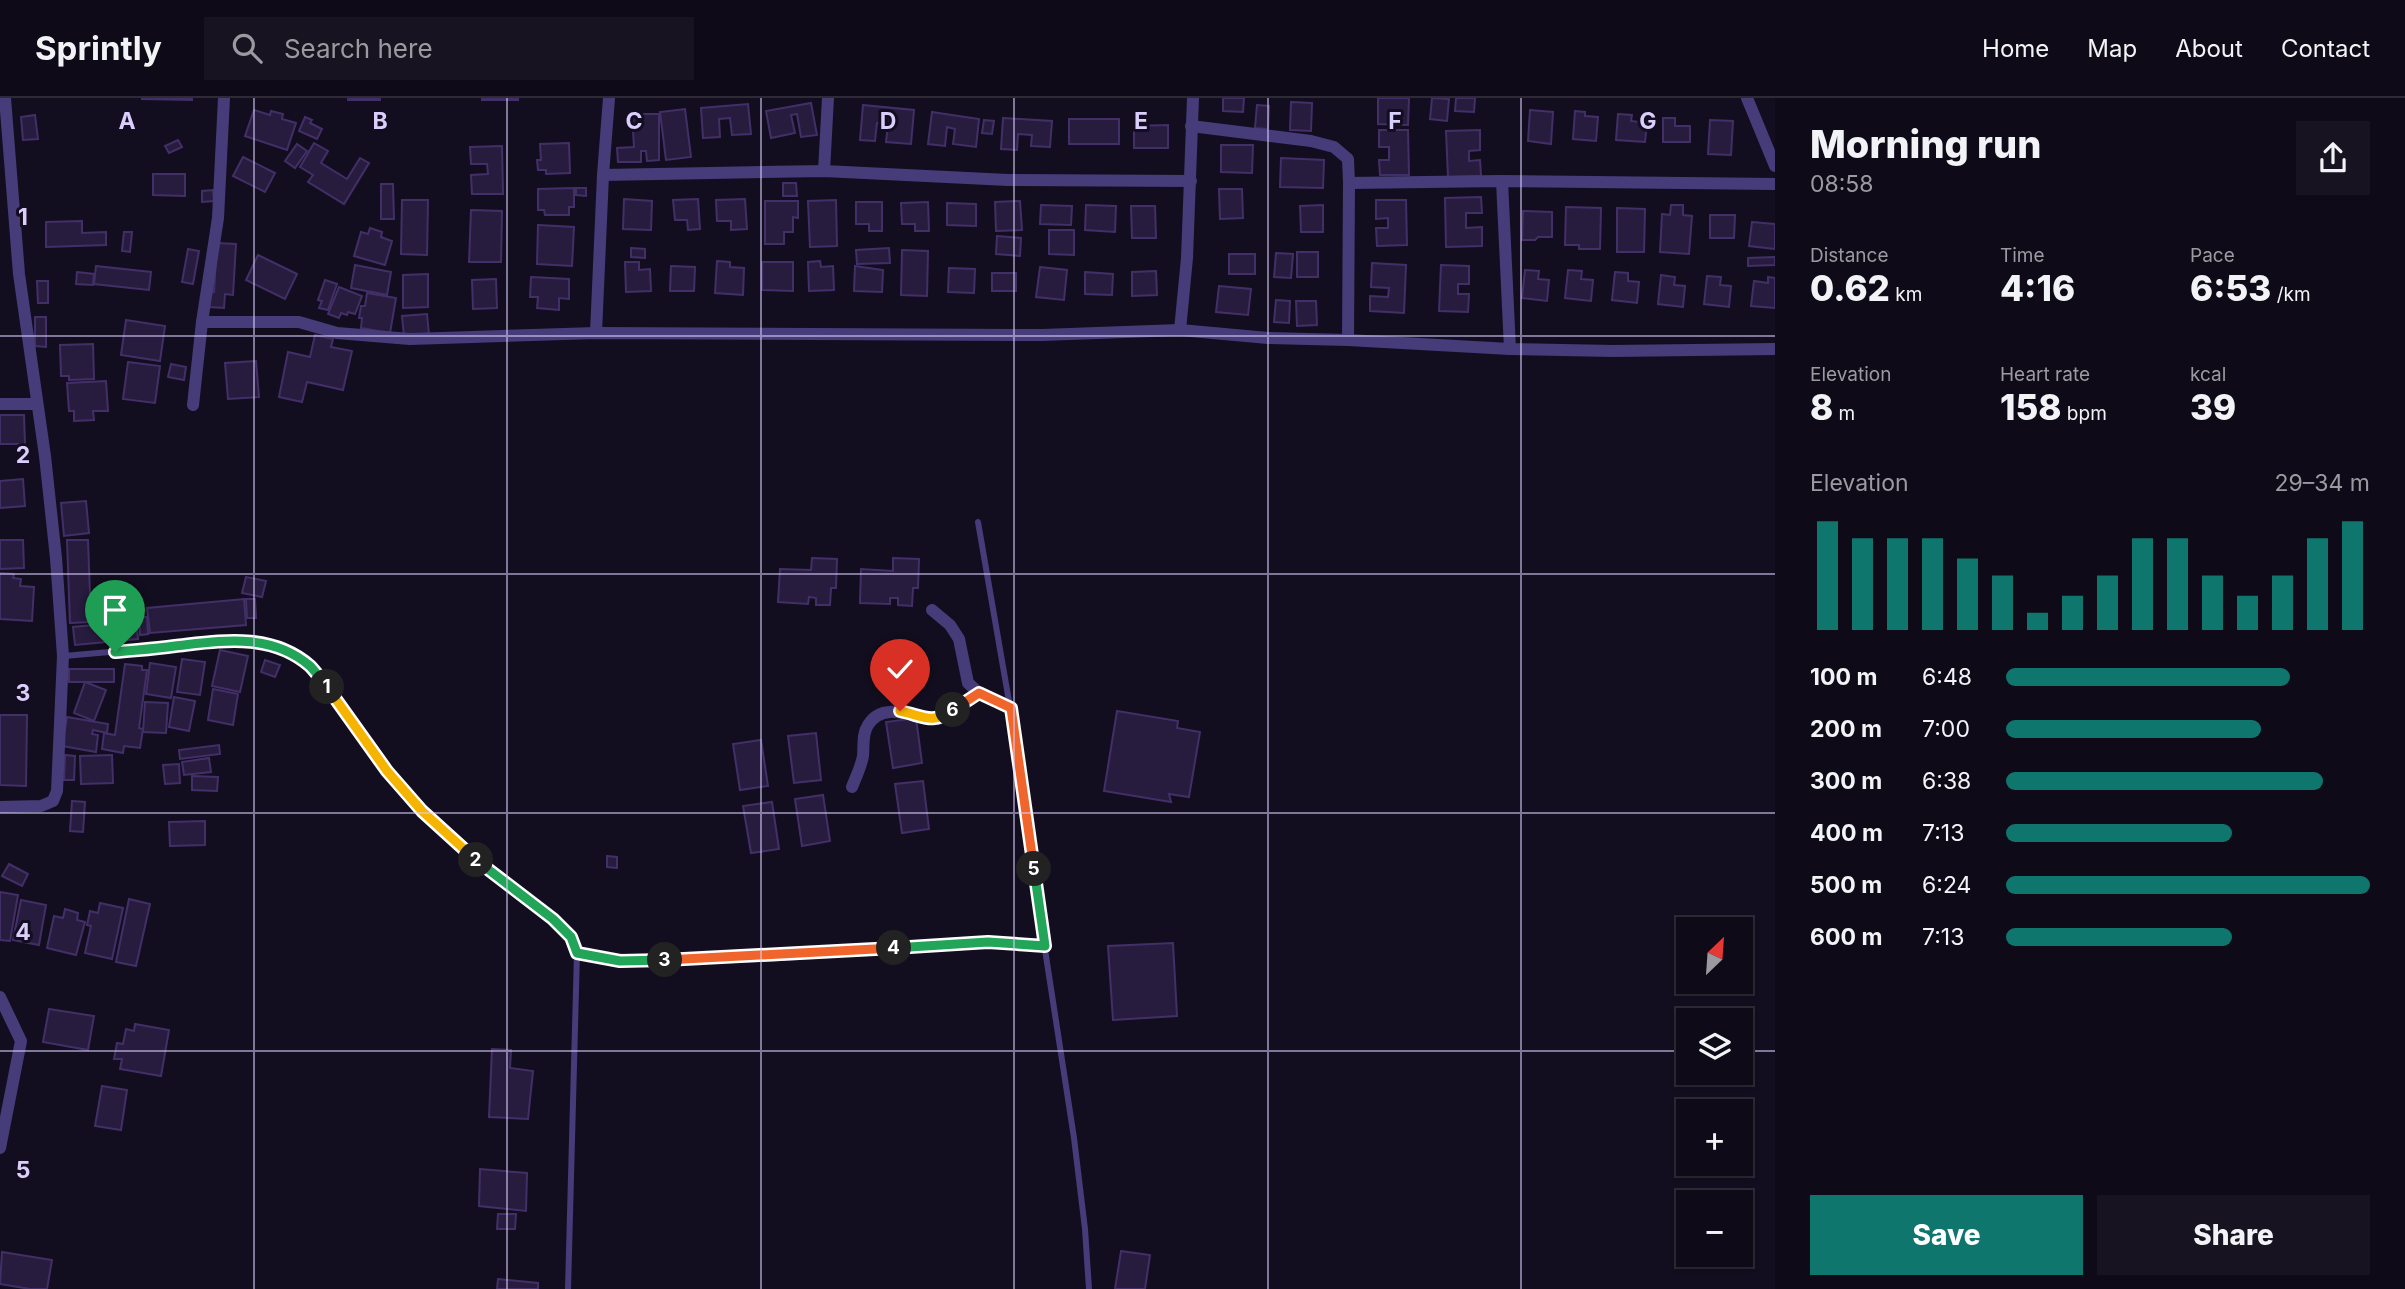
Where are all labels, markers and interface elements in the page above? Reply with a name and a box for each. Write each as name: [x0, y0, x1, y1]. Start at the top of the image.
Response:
search box: [204, 17, 694, 80]
text: Sprintly: [35, 28, 162, 68]
icon: search: [228, 29, 266, 67]
text: Search here: [284, 33, 433, 64]
text: Home: [1982, 34, 2049, 63]
text: Map: [2087, 34, 2137, 63]
text: About: [2175, 34, 2243, 63]
text: Contact: [2281, 34, 2370, 63]
text: A: [118, 107, 136, 135]
text: B: [372, 107, 388, 135]
text: C: [625, 107, 643, 135]
text: D: [880, 107, 896, 135]
text: E: [1134, 107, 1148, 135]
text: F: [1388, 107, 1402, 135]
text: G: [1639, 107, 1657, 135]
text: Morning run: [1810, 121, 2041, 167]
button: share: [2296, 121, 2370, 195]
text: 08:58: [1810, 170, 1874, 198]
text: 1: [18, 203, 28, 231]
text: Distance: [1810, 244, 1888, 267]
text: Time: [2000, 244, 2045, 267]
text: Pace: [2190, 244, 2235, 267]
text: 0.62: [1810, 267, 1890, 309]
text: 4:16: [2000, 267, 2075, 309]
text: 6:53: [2190, 267, 2271, 309]
text: km: [1890, 283, 1922, 306]
text: /km: [2271, 283, 2311, 306]
text: Elevation: [1810, 363, 1891, 386]
text: Heart rate: [2000, 363, 2090, 386]
text: kcal: [2190, 363, 2226, 386]
text: 8: [1810, 386, 1833, 428]
text: 158: [2000, 386, 2062, 428]
text: 39: [2190, 386, 2236, 428]
text: m: [1833, 402, 1855, 425]
text: bpm: [2062, 402, 2107, 425]
text: 2: [16, 441, 30, 469]
text: Elevation: [1810, 469, 1909, 497]
text: 29–34 m: [2275, 469, 2370, 497]
pin: [85, 580, 145, 652]
icon: arrive: [96, 591, 134, 629]
pin: [870, 639, 930, 711]
icon: check: [881, 650, 919, 688]
text: 100 m: [1810, 663, 1877, 691]
text: 6:48: [1922, 663, 1972, 691]
pin: 1: [310, 670, 344, 704]
text: 1: [322, 675, 331, 698]
text: 3: [16, 679, 30, 707]
pin: 6: [936, 692, 970, 728]
text: 6: [946, 698, 959, 721]
text: 200 m: [1810, 715, 1882, 743]
text: 7:00: [1922, 715, 1970, 743]
text: 300 m: [1810, 767, 1882, 795]
text: 6:38: [1922, 767, 1971, 795]
text: 400 m: [1810, 819, 1883, 847]
text: 7:13: [1922, 819, 1964, 847]
pin: 2: [458, 842, 494, 878]
text: 2: [470, 848, 481, 871]
pin: 5: [1016, 852, 1052, 886]
text: 5: [1027, 857, 1040, 880]
text: 500 m: [1810, 871, 1882, 899]
text: 6:24: [1922, 871, 1971, 899]
north arrow: [1676, 917, 1754, 994]
map controls: [1676, 917, 1753, 1267]
text: 4: [15, 918, 31, 946]
text: 600 m: [1810, 923, 1882, 951]
text: 7:13: [1922, 923, 1964, 951]
pin: 4: [876, 930, 912, 966]
text: 4: [887, 936, 900, 959]
pin: 3: [648, 942, 682, 978]
text: 3: [658, 948, 671, 971]
button: layers: [1676, 1008, 1753, 1085]
button: +: [1676, 1099, 1753, 1176]
text: 5: [16, 1156, 30, 1184]
button: −: [1676, 1190, 1753, 1267]
button: Save: [1810, 1195, 2083, 1275]
button: Share: [2097, 1195, 2370, 1275]

